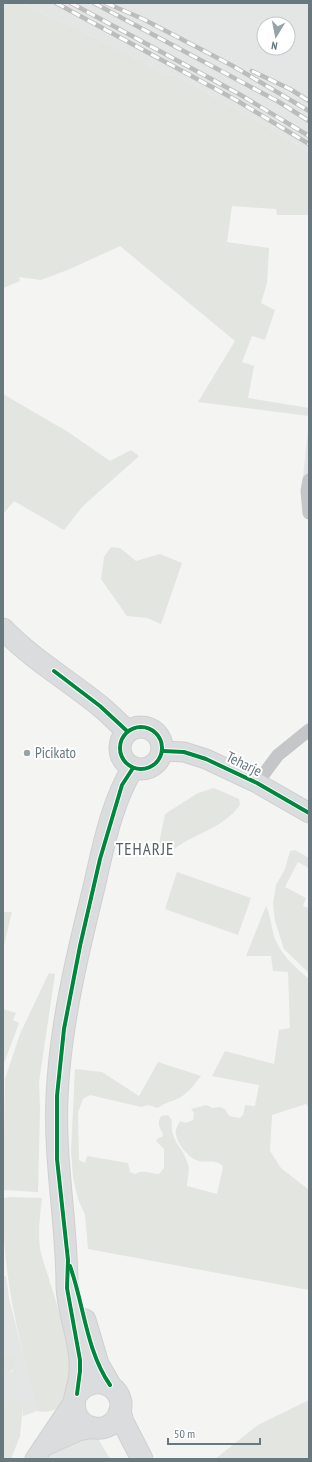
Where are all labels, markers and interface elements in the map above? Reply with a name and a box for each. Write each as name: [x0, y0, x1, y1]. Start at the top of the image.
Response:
north arrow: [256, 16, 296, 56]
text: N: [270, 38, 278, 53]
place label: Picikato: [35, 743, 76, 762]
street label: Teharje: [223, 747, 265, 780]
marker: Picikato: [22, 748, 32, 758]
district label: TEHARJE: [116, 838, 174, 860]
scale bar: [168, 1420, 260, 1446]
text: 50 m: [174, 1426, 195, 1441]

